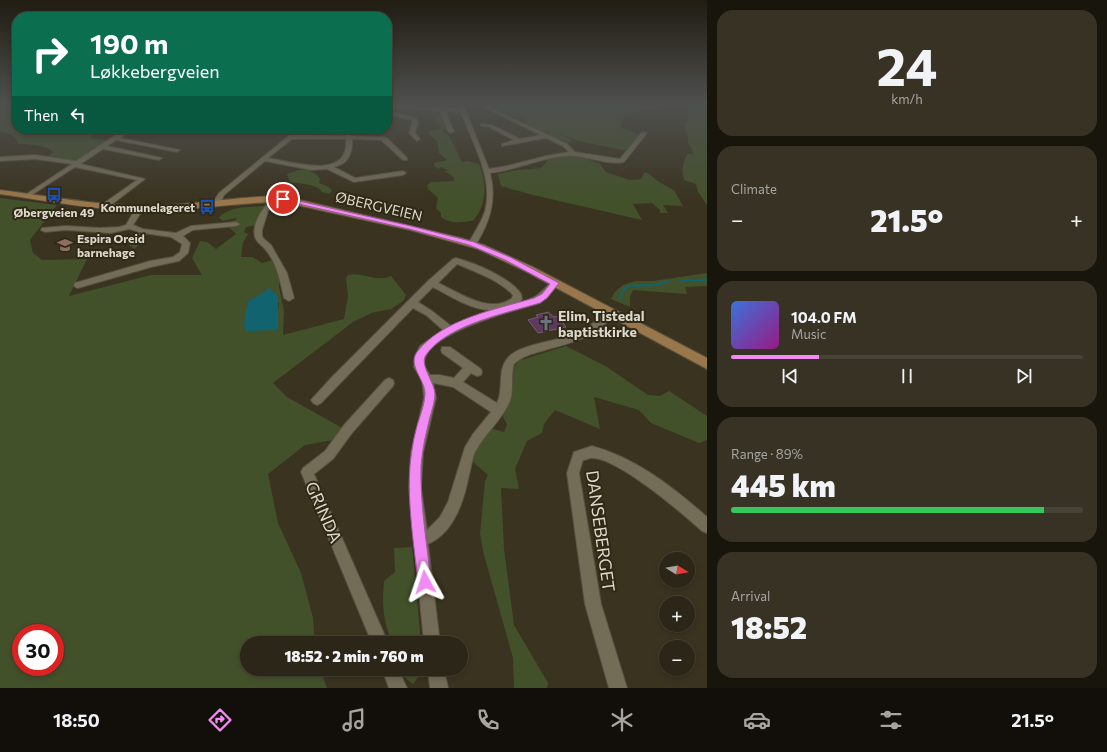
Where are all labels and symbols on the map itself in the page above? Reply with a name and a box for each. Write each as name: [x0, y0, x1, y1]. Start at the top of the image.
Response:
pin: [266, 182, 300, 216]
bus stop icon: Øbergveien 49: [45, 186, 63, 204]
street label: ØBERGVEIEN: [334, 188, 424, 224]
bus stop icon: Kommunelageret: [198, 198, 216, 216]
place label: Kommunelageret: [100, 200, 195, 214]
place label: Øbergveien 49: [14, 205, 94, 219]
place label: Espira Oreid barnehage: [77, 231, 145, 259]
school or university icon: Espira Oreid barnehage: [56, 236, 74, 254]
place label: Elim, Tistedal baptistkirke: [558, 307, 644, 340]
church icon: Elim, Tistedal baptistkirke: [537, 314, 555, 332]
street label: DANSEBERGET: [582, 469, 620, 593]
street label: GRINDA: [301, 478, 347, 546]
north arrow: [659, 552, 695, 588]
position arrow: [404, 561, 446, 603]
speed limit sign: 30: [12, 624, 64, 676]

